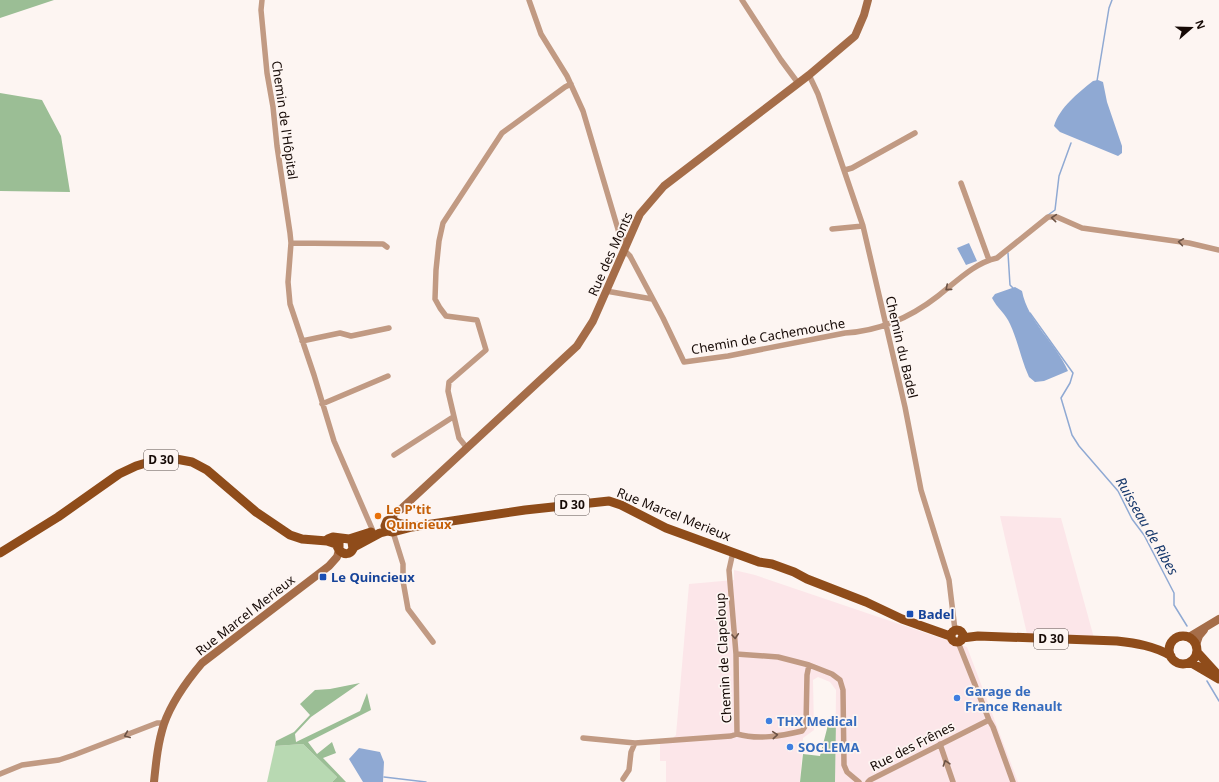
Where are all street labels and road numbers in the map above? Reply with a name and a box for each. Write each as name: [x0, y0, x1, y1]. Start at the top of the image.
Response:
street label: Chemin de l'Hôpital: [268, 59, 302, 181]
street label: Rue des Monts: [583, 209, 637, 299]
street label: Chemin du Badel: [881, 294, 923, 400]
street label: Chemin de Cachemouche: [690, 314, 846, 358]
road number: D 30: [144, 450, 178, 470]
street label: Rue Marcel Merieux: [614, 483, 734, 545]
road number: D 30: [555, 495, 589, 515]
street label: Rue Marcel Merieux: [192, 570, 298, 659]
street label: Chemin de Clapeloup: [711, 592, 735, 724]
road number: D 30: [1034, 629, 1068, 649]
street label: Rue des Frênes: [867, 717, 957, 775]

